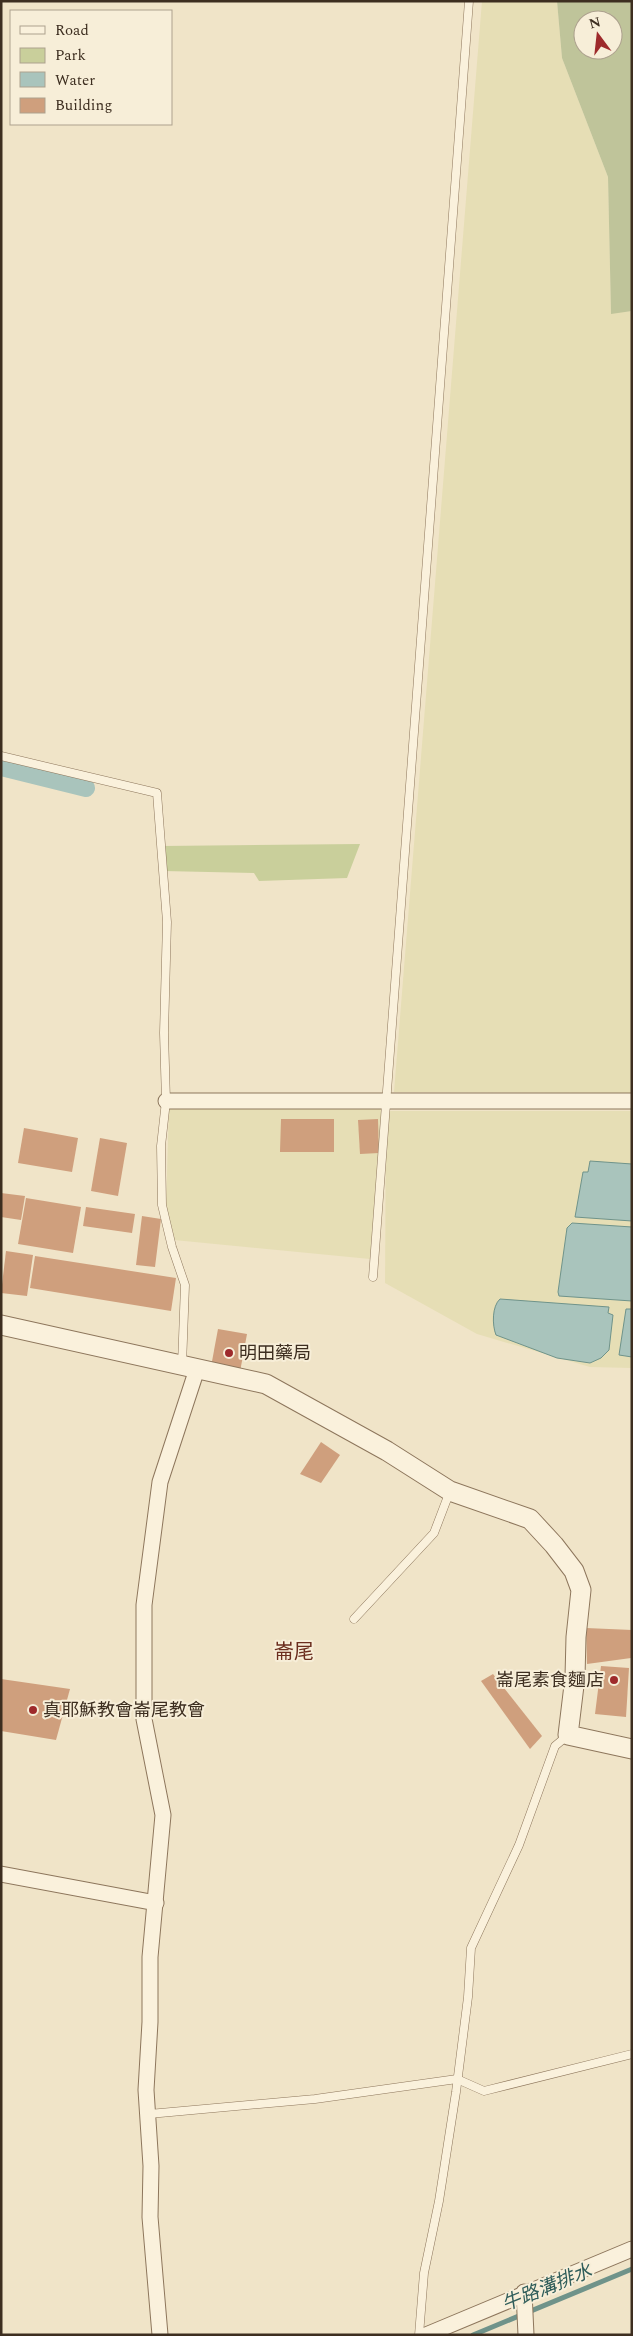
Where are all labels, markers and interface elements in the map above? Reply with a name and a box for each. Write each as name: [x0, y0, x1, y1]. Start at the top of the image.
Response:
legend: [10, 10, 172, 125]
north arrow: [573, 10, 623, 60]
text: N: [587, 11, 603, 35]
text: Road: [55, 19, 89, 42]
text: Park: [55, 44, 86, 67]
text: Water: [55, 69, 95, 92]
text: Building: [55, 94, 112, 117]
place label: 明田藥局: [239, 1340, 311, 1367]
marker: 明田藥局: [223, 1347, 235, 1359]
district label: 崙尾: [274, 1637, 314, 1667]
place label: 崙尾素食麵店: [496, 1667, 604, 1694]
marker: 崙尾素食麵店: [608, 1674, 620, 1686]
place label: 真耶穌教會崙尾教會: [43, 1697, 205, 1724]
marker: 真耶穌教會崙尾教會: [27, 1704, 39, 1716]
water label: 牛路溝排水: [498, 2256, 597, 2319]

